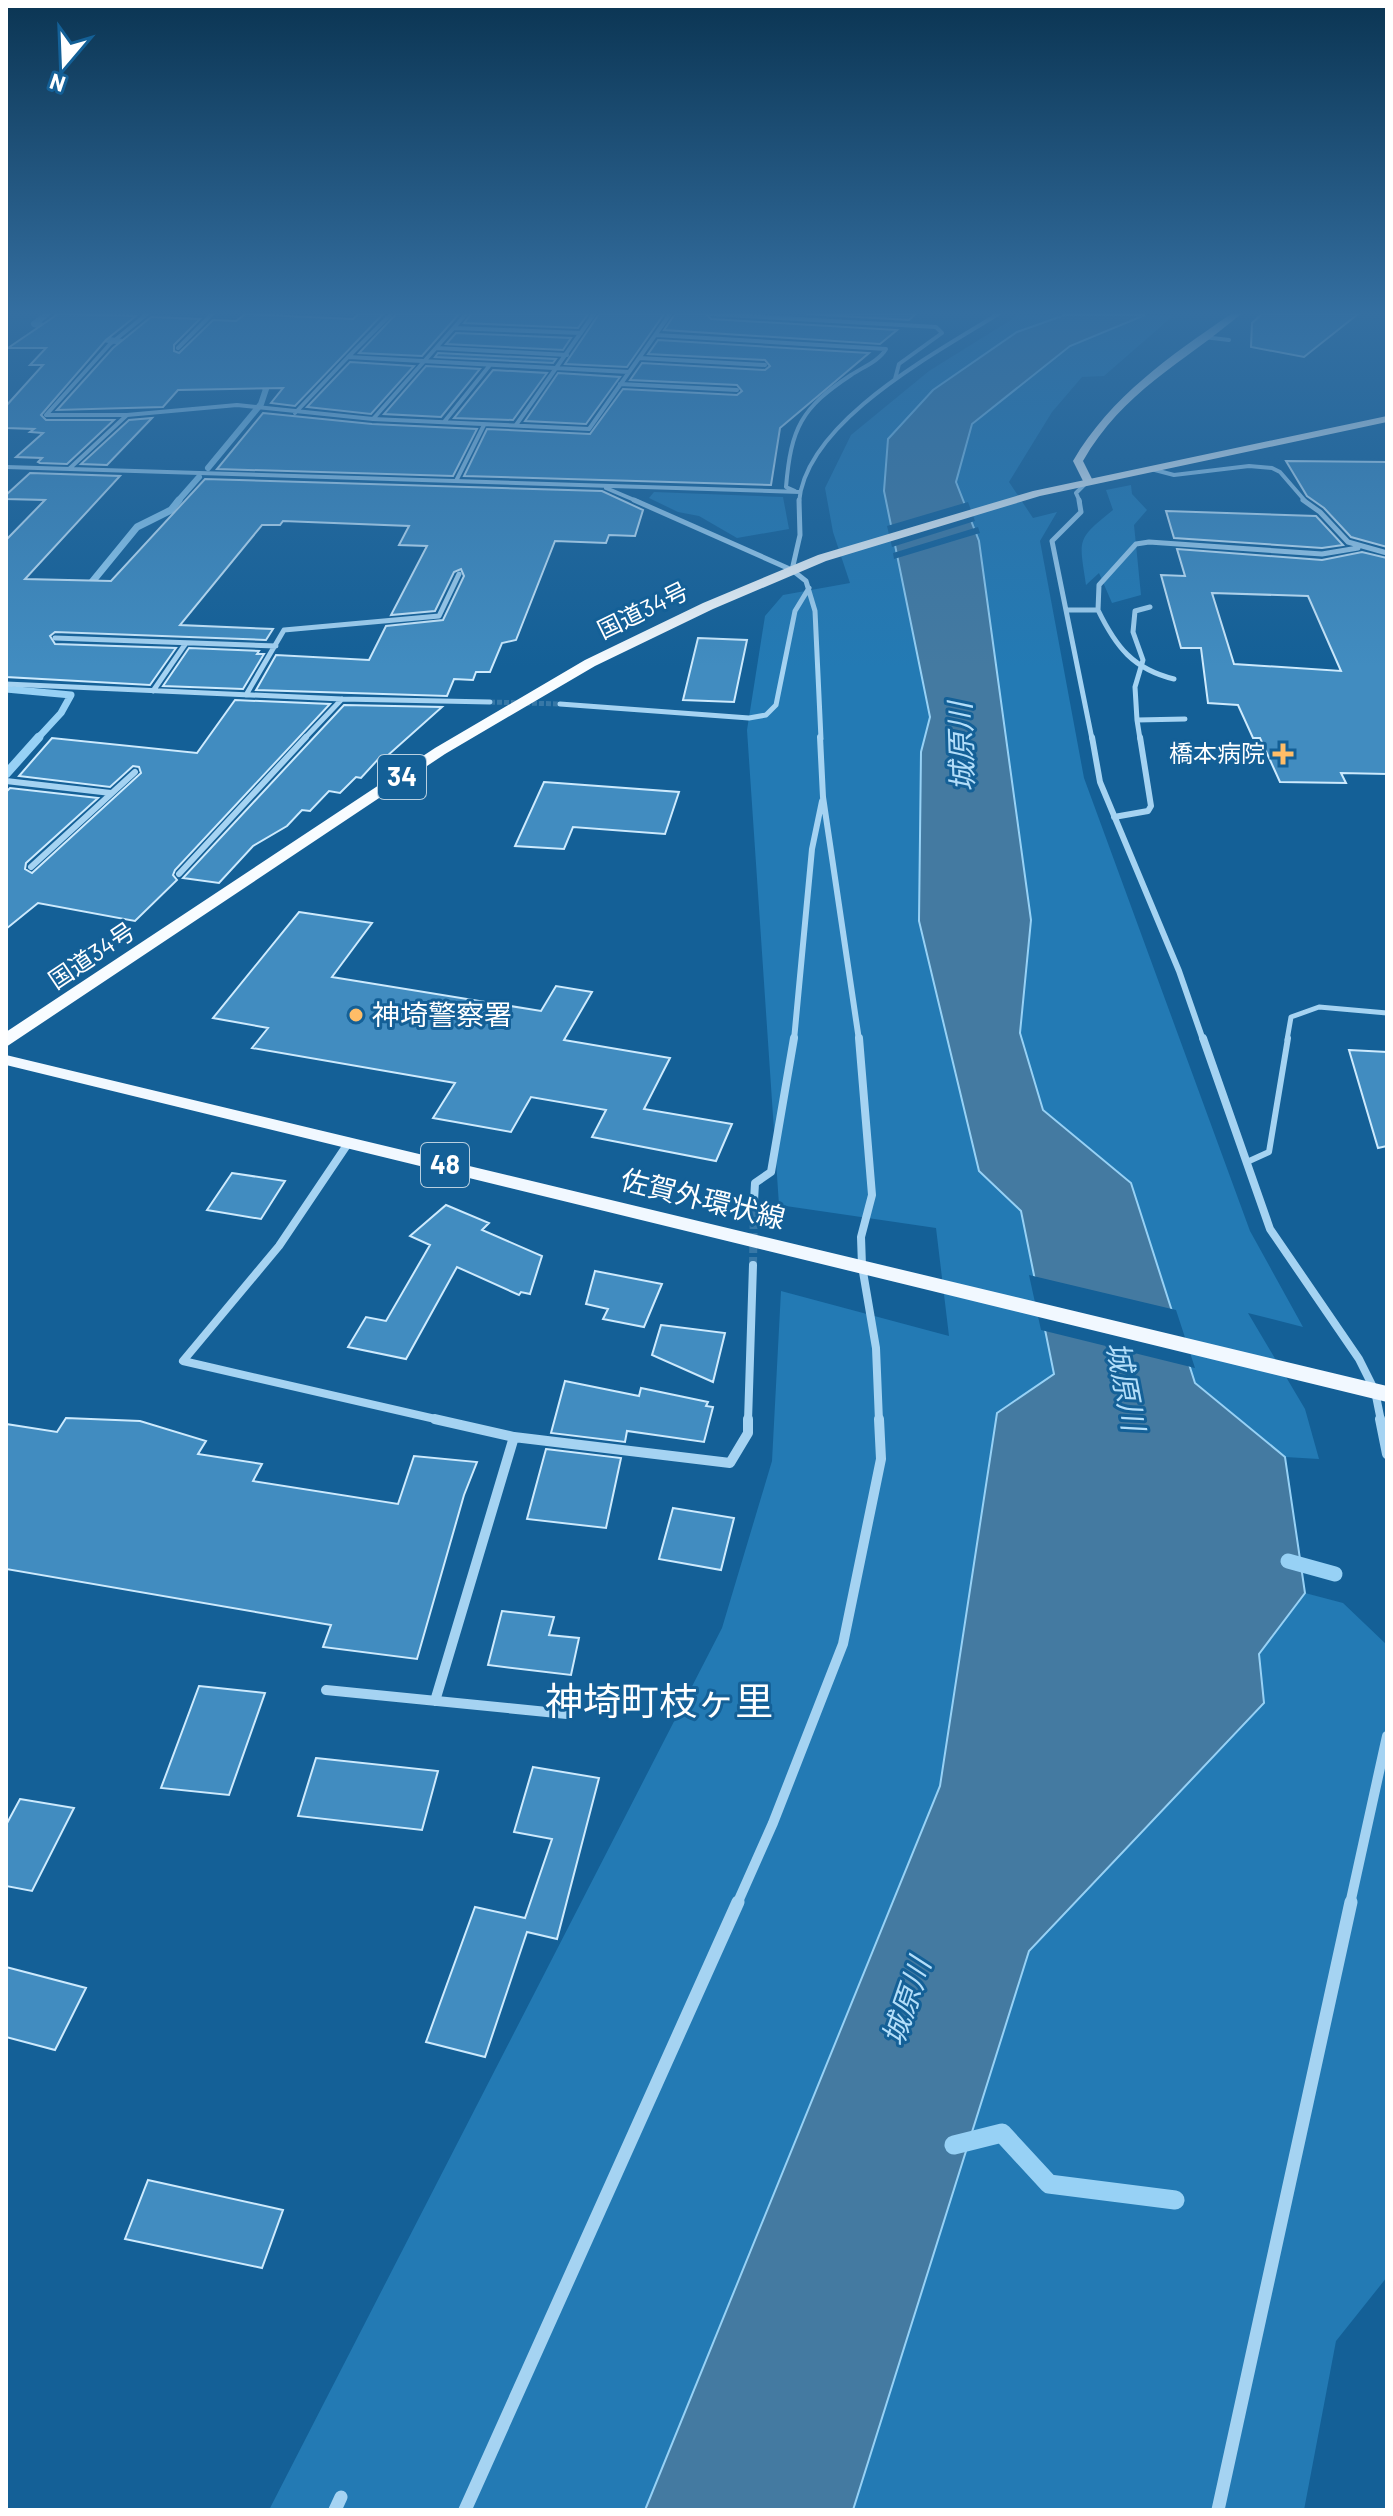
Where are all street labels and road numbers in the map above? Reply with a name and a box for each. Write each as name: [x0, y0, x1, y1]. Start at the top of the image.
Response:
street label: 国道34号: [592, 575, 693, 644]
road number: 34: [378, 755, 426, 799]
street label: 国道34号: [43, 915, 140, 994]
road number: 48: [421, 1143, 469, 1187]
street label: 佐賀外環状線: [618, 1161, 789, 1235]

